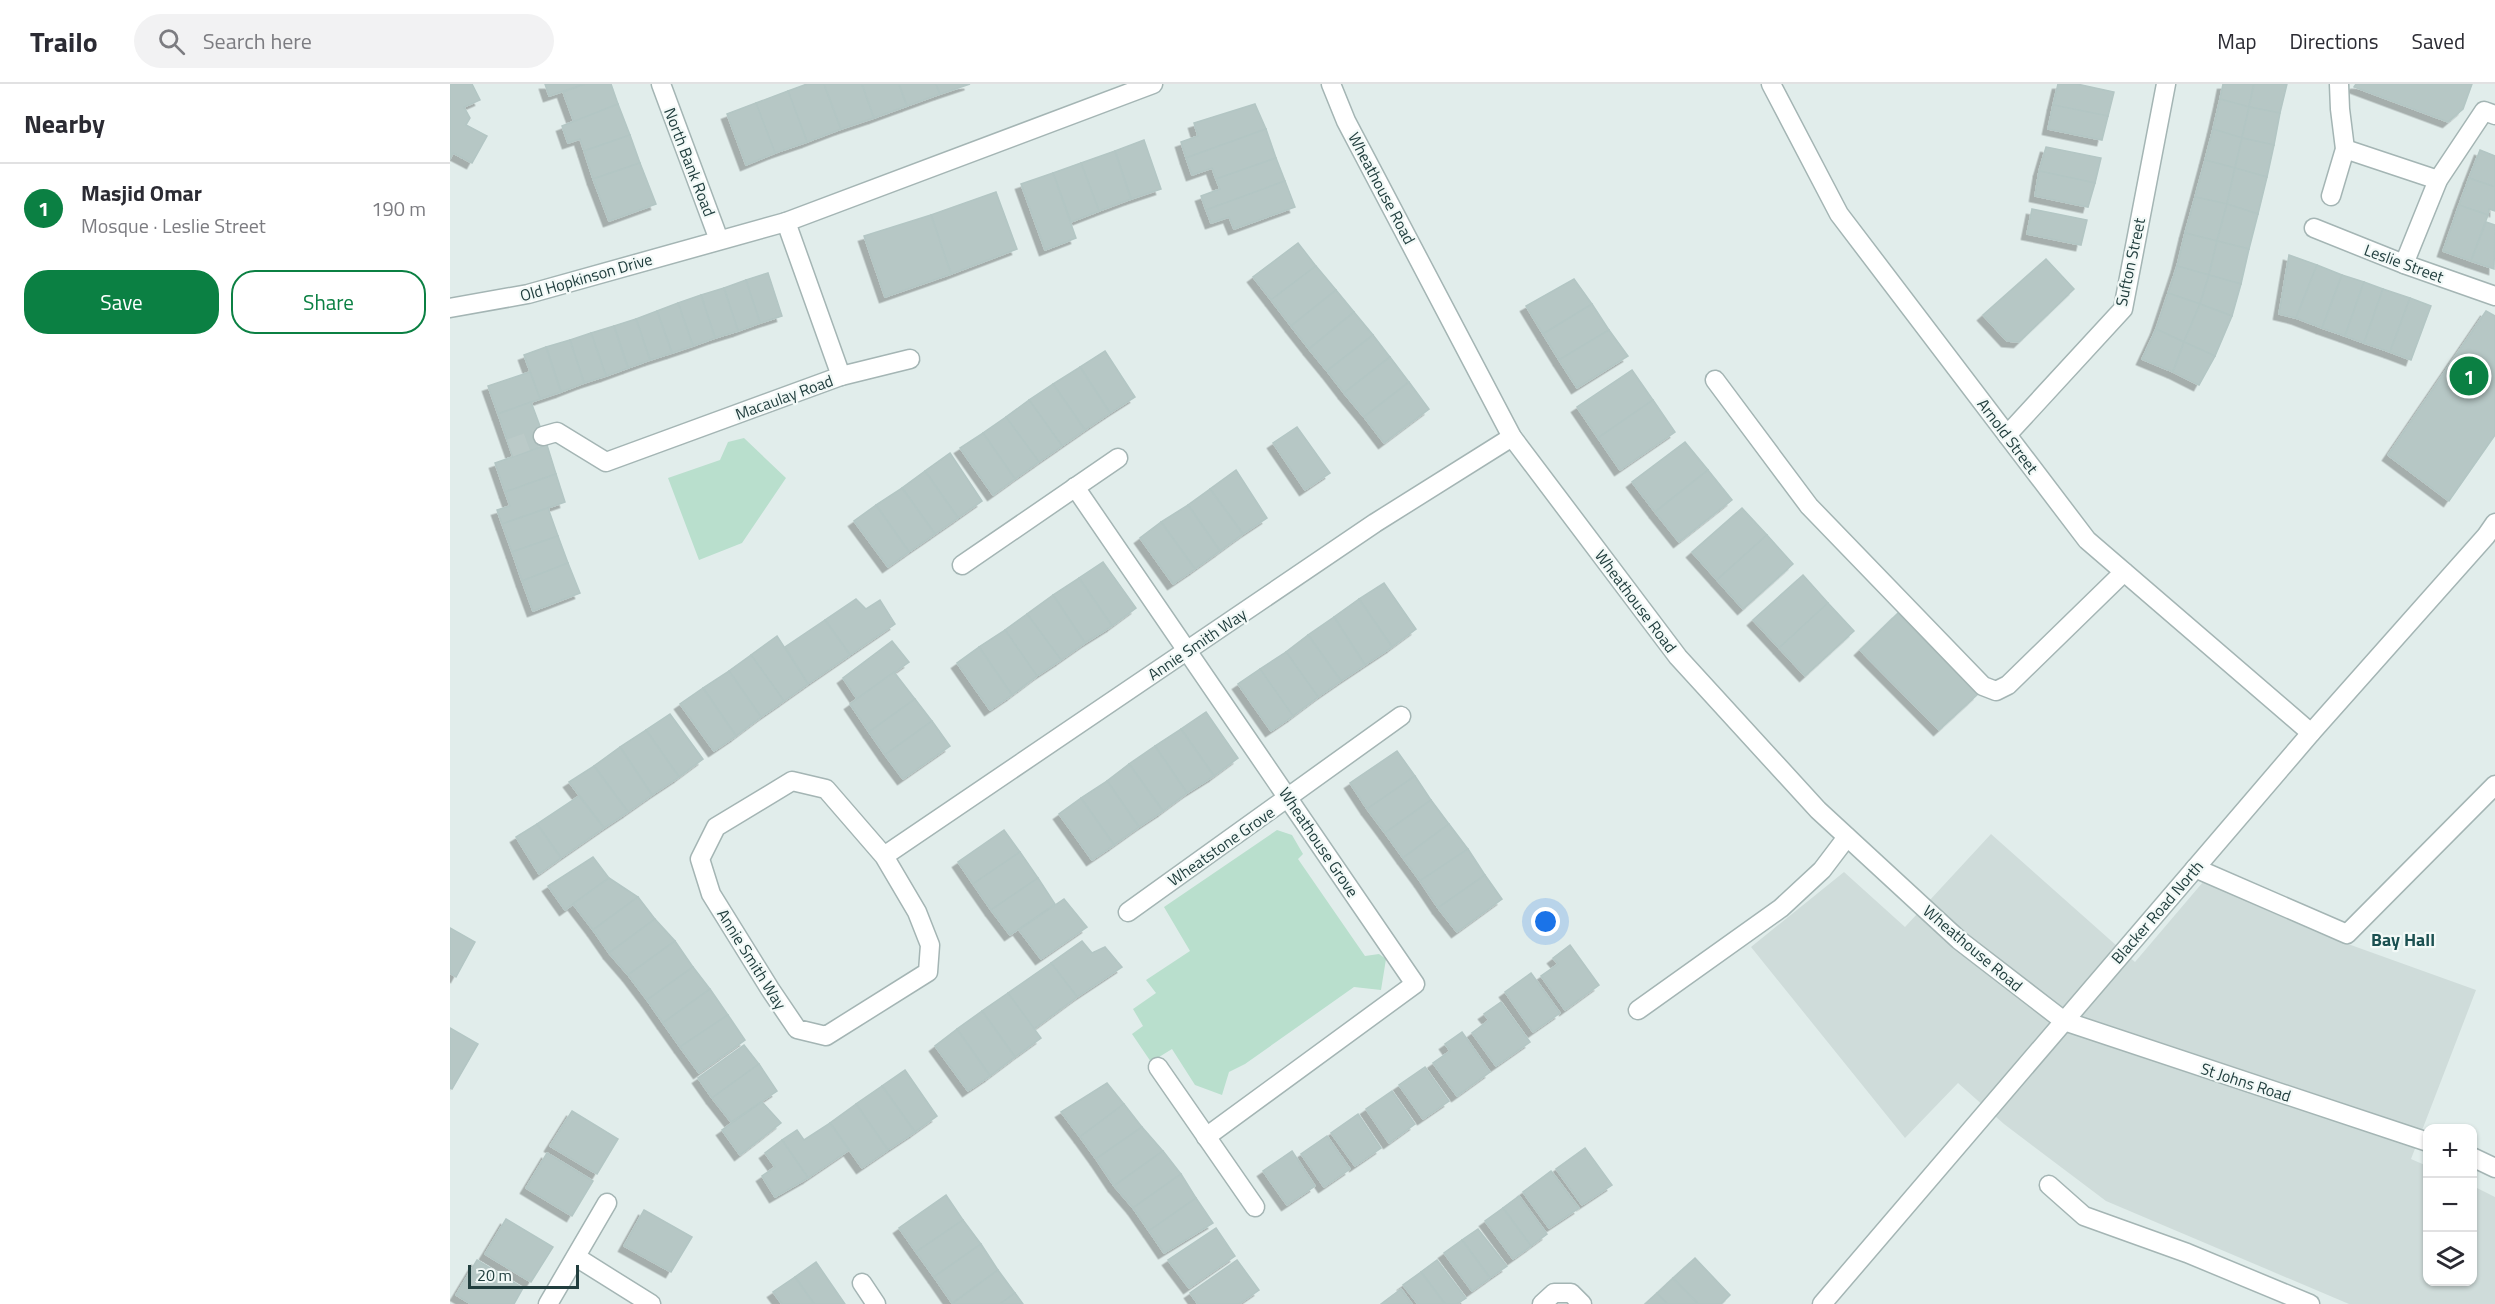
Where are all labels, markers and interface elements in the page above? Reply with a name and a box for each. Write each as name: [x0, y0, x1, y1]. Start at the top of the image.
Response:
search box: [134, 14, 554, 68]
text: Trailo: [30, 20, 98, 63]
text: Search here: [203, 24, 312, 58]
icon: search: [155, 25, 188, 58]
text: Map: [2217, 25, 2257, 57]
text: Directions: [2290, 25, 2379, 57]
text: Saved: [2412, 25, 2465, 57]
text: Nearby: [24, 104, 105, 143]
street label: North Bank Road: [658, 104, 722, 220]
street label: Wheathouse Road: [1342, 128, 1422, 248]
text: Masjid Omar: [81, 176, 202, 210]
text: 1: [38, 193, 49, 224]
text: 190 m: [371, 193, 426, 224]
text: Mosque · Leslie Street: [81, 210, 266, 241]
street label: Sufton Street: [2109, 215, 2151, 308]
street label: Leslie Street: [2361, 238, 2448, 289]
street label: Old Hopkinson Drive: [517, 247, 655, 307]
button: Save: [24, 270, 219, 334]
button: Share: [231, 270, 426, 334]
pin: 1: [2450, 354, 2488, 398]
street label: Macaulay Road: [732, 368, 836, 426]
street label: Arnold Street: [1972, 393, 2045, 479]
street label: Wheathouse Road: [1589, 544, 1683, 658]
street label: Annie Smith Way: [1143, 602, 1251, 686]
street label: Wheathouse Grove: [1273, 782, 1365, 902]
street label: Wheatstone Grove: [1163, 800, 1279, 892]
street label: Blacker Road North: [2105, 855, 2209, 969]
street label: Wheathouse Road: [1918, 899, 2028, 997]
street label: Annie Smith Way: [711, 904, 793, 1014]
your location: [1531, 907, 1560, 936]
district label: Bay Hall: [2371, 926, 2435, 953]
street label: St Johns Road: [2198, 1056, 2294, 1108]
map controls: [2423, 1124, 2477, 1286]
button: +: [2423, 1124, 2477, 1178]
button: −: [2423, 1178, 2477, 1232]
button: layers: [2423, 1232, 2477, 1286]
scale bar: [468, 1262, 579, 1290]
text: 20 m: [477, 1263, 512, 1287]

